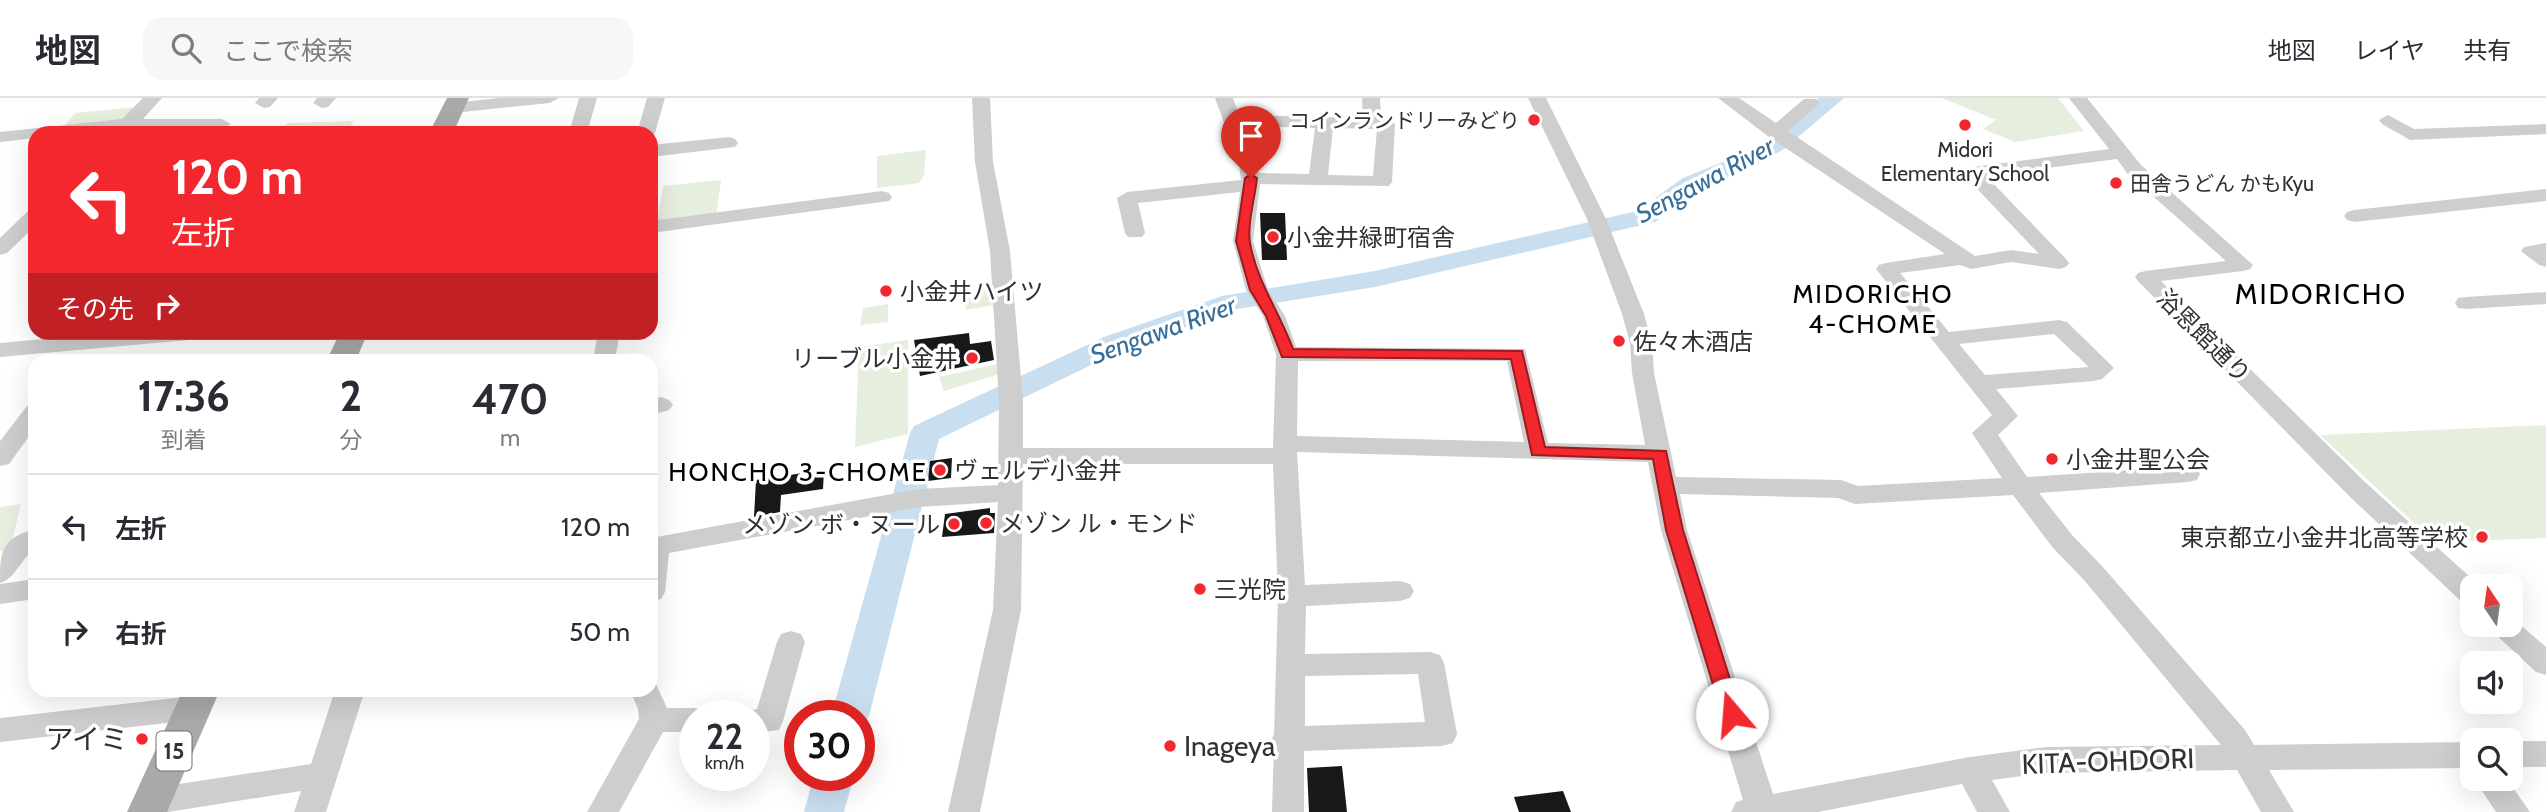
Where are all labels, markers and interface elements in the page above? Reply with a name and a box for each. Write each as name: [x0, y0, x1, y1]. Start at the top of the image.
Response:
search box: [143, 17, 633, 80]
icon: search: [167, 29, 205, 67]
text: 地図: [35, 30, 101, 70]
text: ここで検索: [223, 35, 353, 67]
text: 地図: [2268, 36, 2316, 65]
text: レイヤ: [2354, 36, 2425, 65]
text: 共有: [2463, 36, 2511, 65]
pin: [1221, 106, 1281, 178]
place label: コインランドリーみどり: [1289, 108, 1520, 133]
marker: コインランドリーみどり: [1526, 112, 1542, 128]
icon: arrive: [1232, 117, 1270, 155]
marker: Midori Elementary School: [1957, 117, 1973, 133]
water label: Sengawa River: [1630, 130, 1781, 230]
place label: Midori Elementary School: [1881, 137, 2049, 186]
text: 120 m: [171, 147, 303, 206]
icon: left: [56, 154, 147, 245]
place label: 田舎うどん かもKyu: [2130, 171, 2314, 196]
marker: 田舎うどん かもKyu: [2108, 175, 2124, 191]
text: 左折: [171, 213, 235, 252]
place label: 小金井緑町宿舎: [1287, 223, 1455, 252]
marker: 小金井緑町宿舎: [1265, 229, 1281, 245]
place label: 小金井ハイツ: [900, 277, 1044, 306]
district label: MIDORICHO: [2235, 277, 2407, 311]
district label: MIDORICHO 4-CHOME: [1792, 278, 1954, 340]
marker: 小金井ハイツ: [878, 283, 894, 299]
street label: 浴恩館通り: [2151, 283, 2257, 389]
icon: right: [148, 287, 186, 325]
water label: Sengawa River: [1086, 289, 1241, 371]
text: その先: [56, 293, 134, 325]
place label: 佐々木酒店: [1633, 327, 1753, 356]
marker: 佐々木酒店: [1611, 333, 1627, 349]
place label: リーブル小金井: [791, 344, 958, 373]
marker: リーブル小金井: [964, 350, 980, 366]
text: 17:36: [137, 370, 230, 422]
text: 2: [340, 370, 362, 422]
text: 470: [472, 373, 549, 425]
text: m: [500, 424, 520, 452]
text: 到着: [161, 426, 207, 454]
text: 分: [339, 426, 362, 454]
place label: 小金井聖公会: [2066, 445, 2210, 474]
marker: 小金井聖公会: [2044, 451, 2060, 467]
district label: HONCHO 3-CHOME: [668, 456, 928, 488]
place label: ヴェルデ小金井: [954, 456, 1122, 485]
marker: ヴェルデ小金井: [932, 462, 948, 478]
icon: left: [56, 508, 94, 546]
place label: メゾン ル・モンド: [1000, 509, 1197, 538]
place label: メゾン ボ・ヌール: [743, 510, 940, 539]
text: 120 m: [561, 511, 630, 543]
text: 左折: [115, 513, 167, 545]
marker: メゾン ル・モンド: [978, 515, 994, 531]
marker: メゾン ボ・ヌール: [946, 516, 962, 532]
place label: 東京都立小金井北高等学校: [2180, 523, 2468, 552]
marker: 東京都立小金井北高等学校: [2474, 529, 2490, 545]
north arrow: [2460, 574, 2524, 637]
map controls: [2460, 574, 2523, 791]
place label: 三光院: [1214, 575, 1286, 604]
marker: 三光院: [1192, 581, 1208, 597]
icon: right: [56, 613, 94, 651]
text: 50 m: [569, 616, 630, 648]
text: 右折: [115, 618, 167, 650]
button: sound: [2460, 651, 2523, 714]
position arrow: [1695, 677, 1769, 751]
speed limit sign: 30: [784, 700, 875, 791]
text: 22: [706, 715, 743, 758]
place label: アイミ: [45, 722, 128, 756]
button: search: [2460, 728, 2523, 791]
place label: Inageya: [1184, 729, 1276, 763]
marker: アイミ: [134, 731, 150, 747]
road number: 15: [156, 732, 192, 771]
marker: Inageya: [1162, 738, 1178, 754]
street label: KITA-OHDORI: [2021, 741, 2195, 781]
text: km/h: [705, 752, 744, 774]

